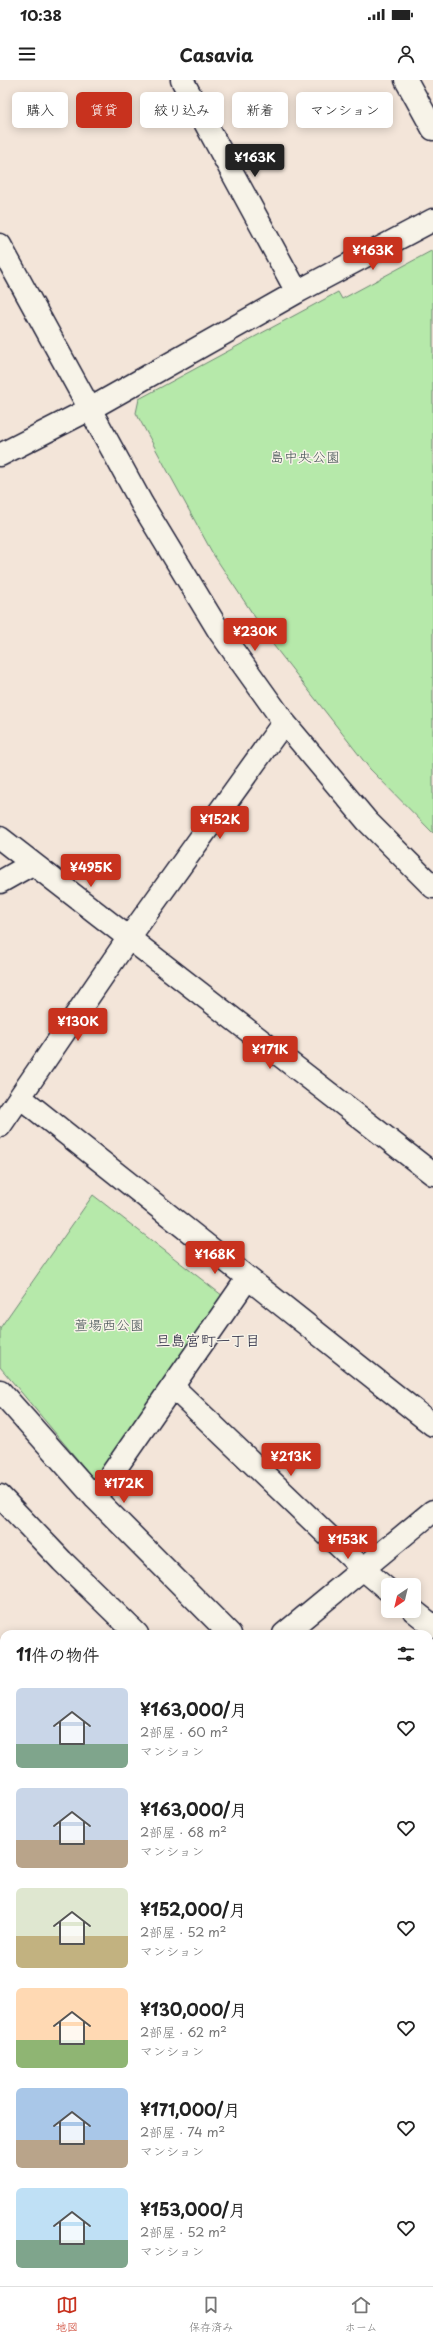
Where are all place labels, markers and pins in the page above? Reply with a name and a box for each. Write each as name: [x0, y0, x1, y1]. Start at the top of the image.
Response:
pin: ¥163K: [227, 144, 283, 178]
pin: ¥163K: [345, 237, 401, 271]
pin: ¥230K: [227, 618, 283, 652]
pin: ¥152K: [192, 806, 248, 840]
pin: ¥495K: [63, 854, 119, 888]
pin: ¥130K: [50, 1008, 106, 1042]
pin: ¥171K: [242, 1036, 298, 1070]
pin: ¥168K: [187, 1241, 243, 1275]
pin: ¥213K: [263, 1443, 319, 1477]
pin: ¥172K: [96, 1470, 152, 1504]
pin: ¥153K: [320, 1526, 376, 1560]

